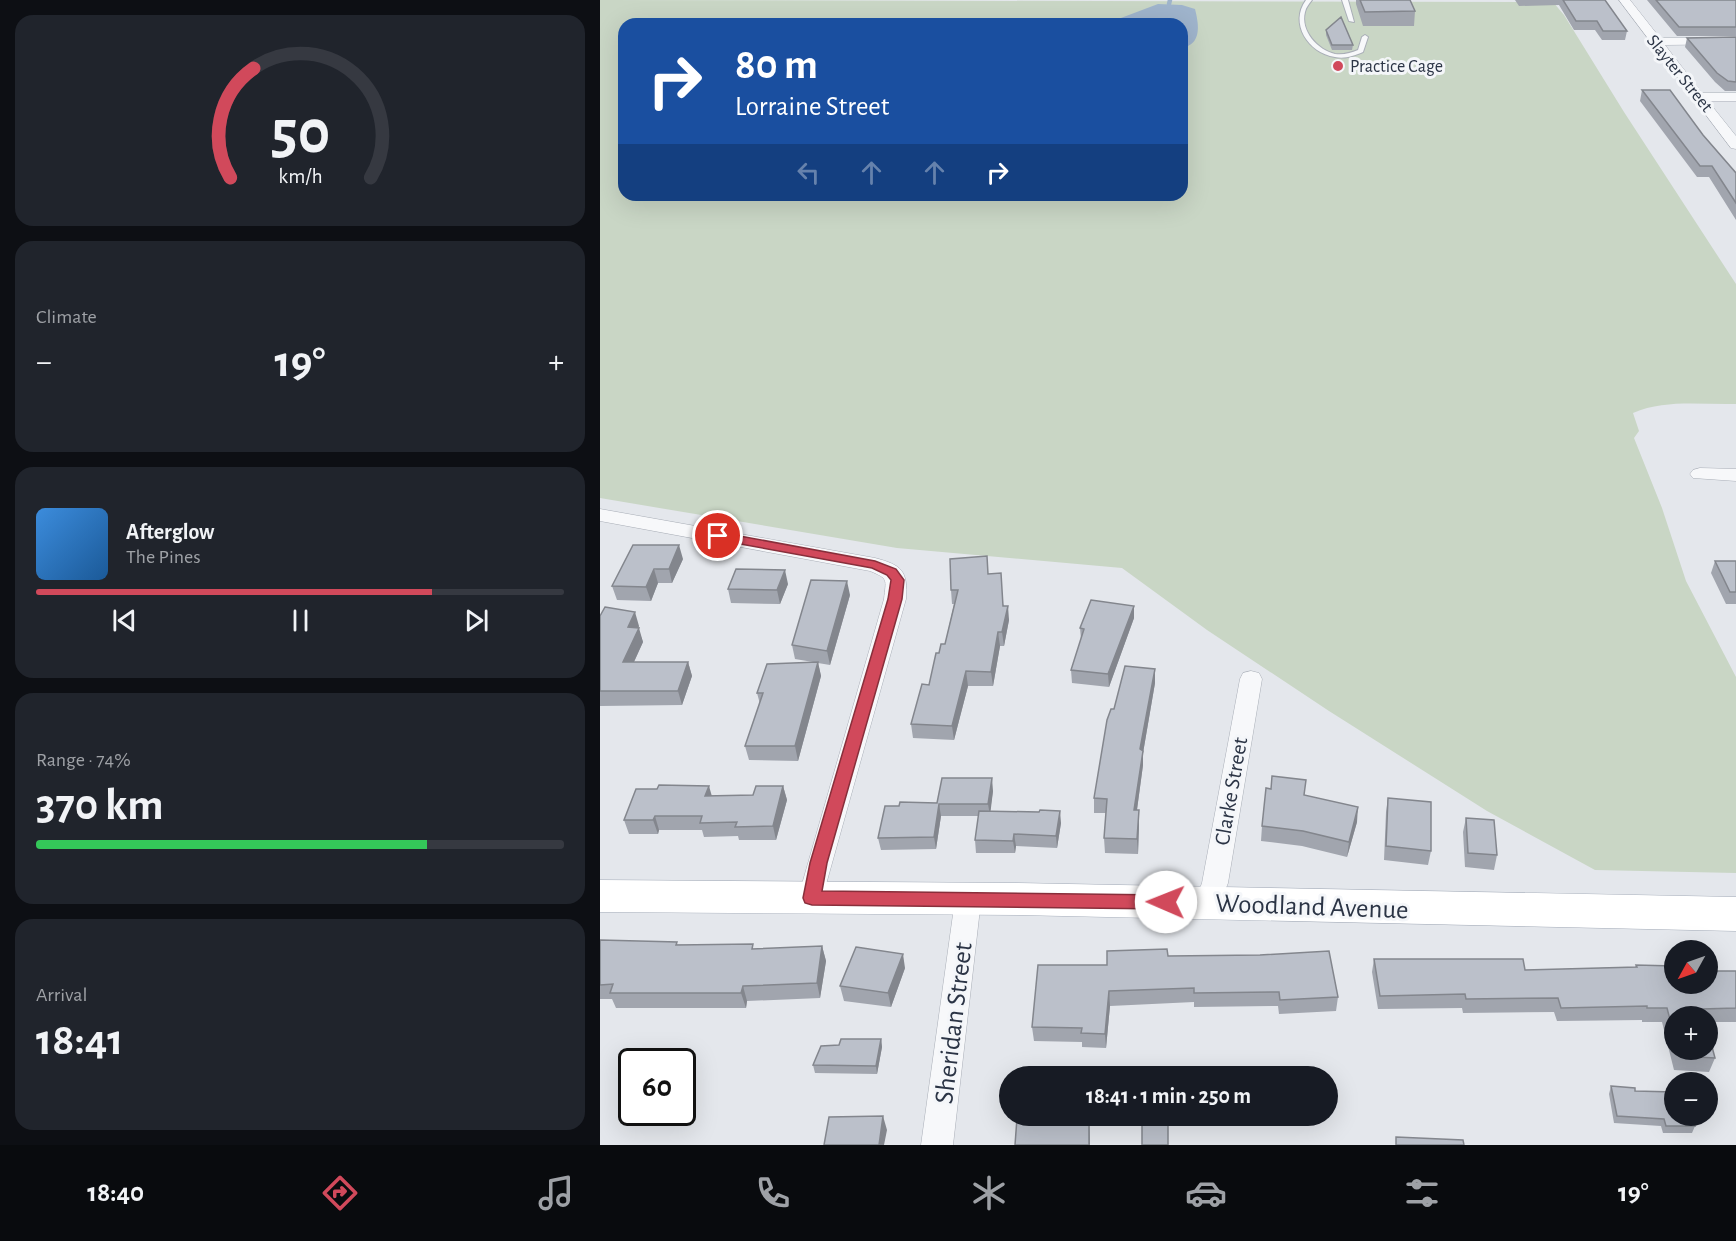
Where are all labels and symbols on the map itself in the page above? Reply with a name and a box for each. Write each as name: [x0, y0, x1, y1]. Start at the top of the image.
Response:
street label: Slayter Street: [1643, 32, 1716, 116]
place label: Practice Cage: [1350, 58, 1443, 76]
marker: Practice Cage: [1331, 59, 1345, 73]
pin: [692, 510, 743, 561]
street label: Clarke Street: [1211, 735, 1251, 847]
position arrow: [1134, 870, 1198, 934]
street label: Woodland Avenue: [1215, 890, 1409, 923]
street label: Sheridan Street: [930, 940, 977, 1105]
north arrow: [1664, 940, 1718, 994]
speed limit sign: 60: [618, 1048, 696, 1126]

